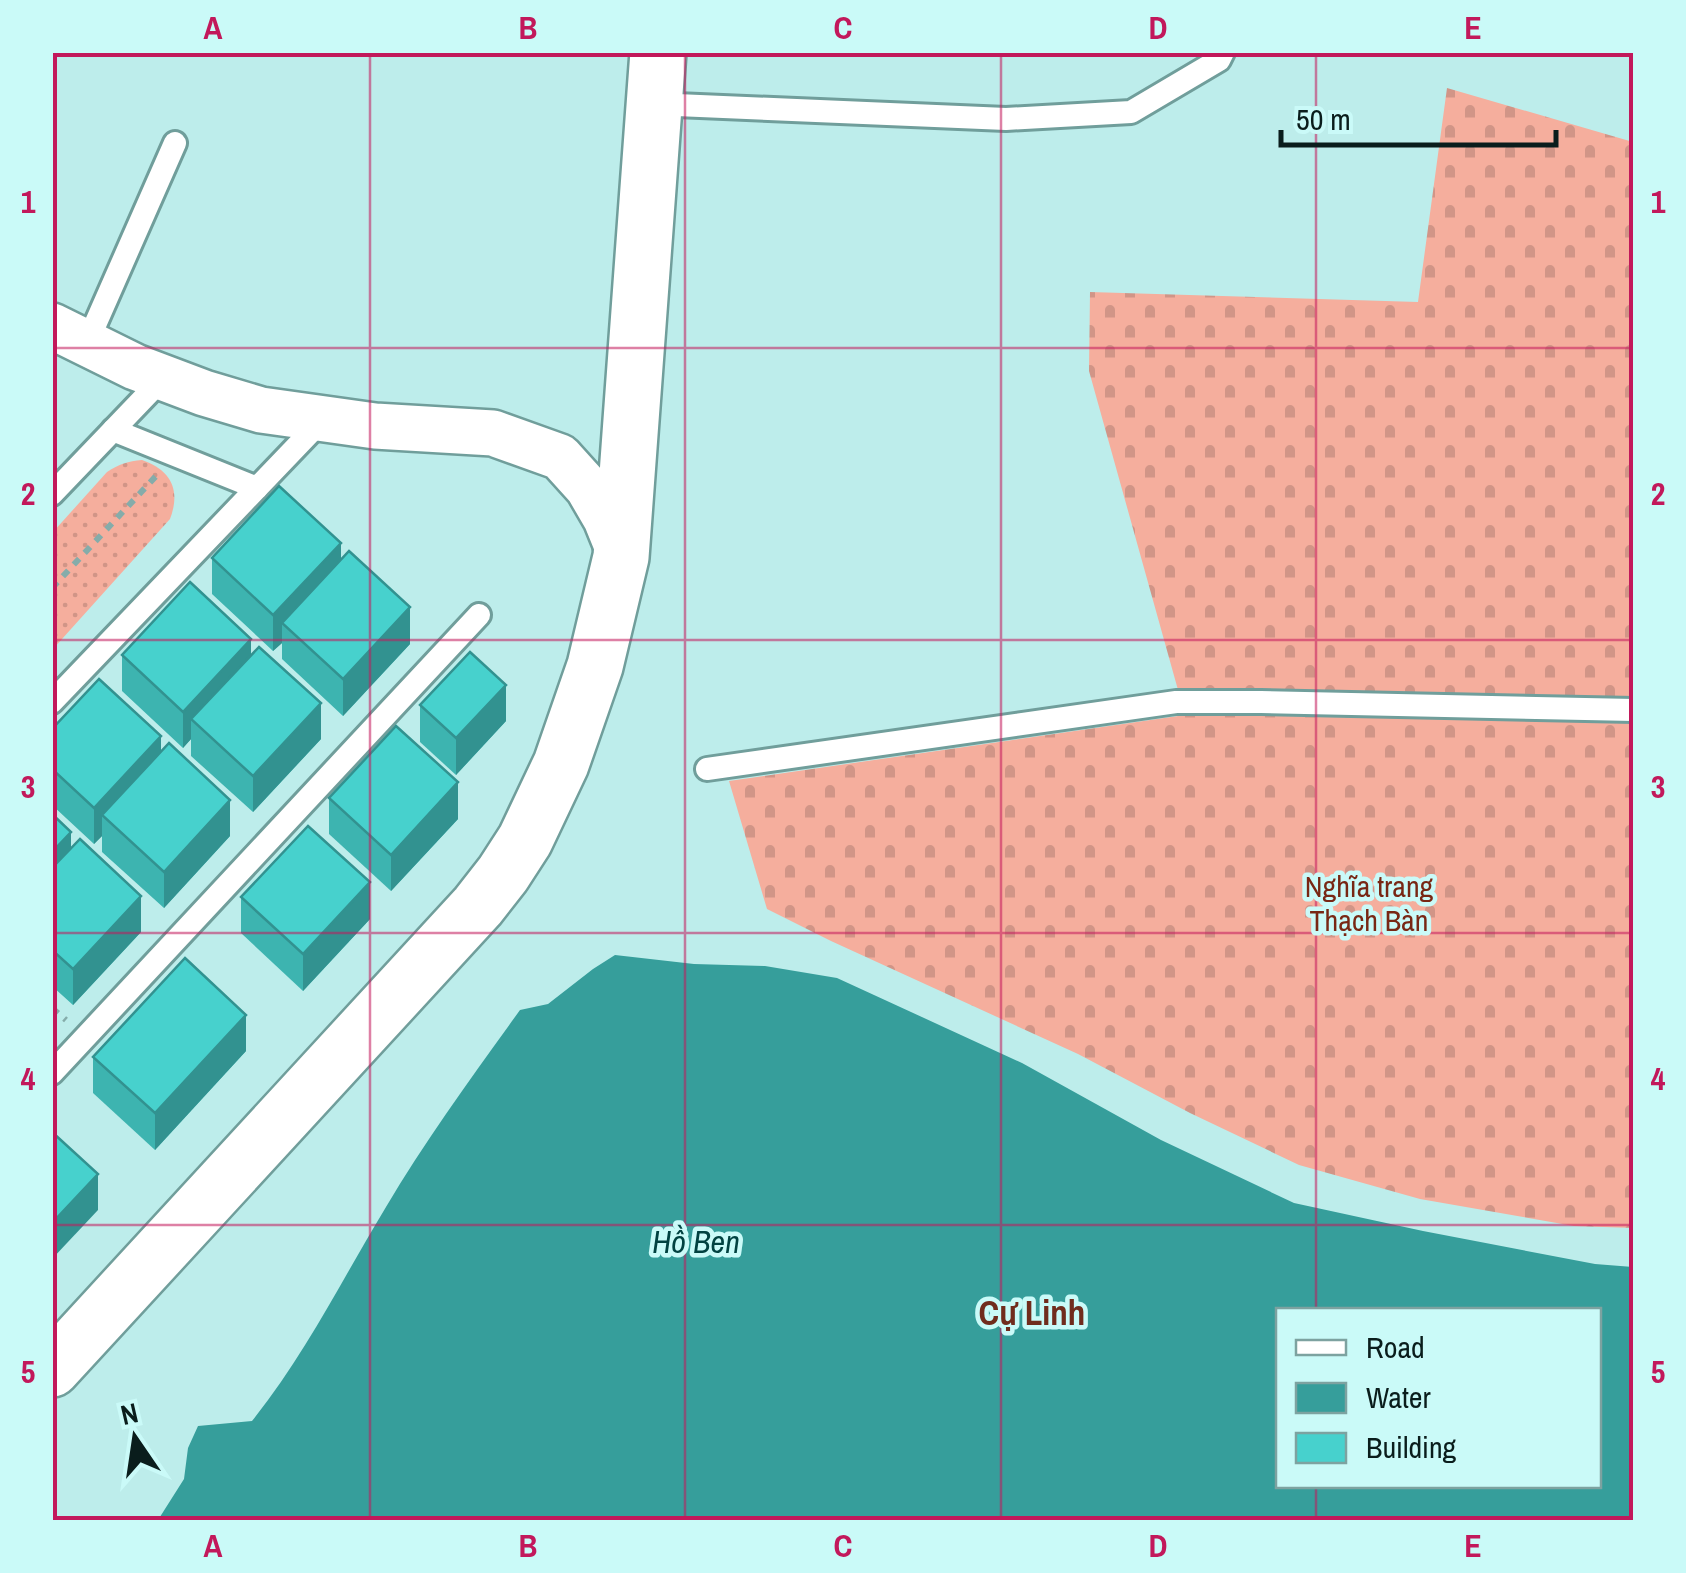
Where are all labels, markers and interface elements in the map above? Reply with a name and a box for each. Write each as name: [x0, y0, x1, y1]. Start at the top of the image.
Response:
text: A: [204, 6, 223, 49]
text: B: [519, 6, 537, 49]
text: C: [834, 6, 852, 49]
text: D: [1149, 6, 1167, 49]
text: E: [1464, 6, 1482, 49]
scale bar: [1281, 85, 1556, 147]
text: 50 m: [1296, 99, 1351, 139]
text: 1: [21, 180, 36, 223]
text: 1: [1651, 180, 1666, 223]
text: 2: [21, 472, 35, 515]
text: 2: [1651, 472, 1665, 515]
text: 3: [21, 765, 35, 808]
text: 3: [1651, 765, 1665, 808]
park label: Nghĩa trang Thạch Bàn: [1305, 866, 1434, 940]
text: 4: [21, 1057, 36, 1100]
text: 4: [1651, 1057, 1666, 1100]
water label: Hồ Ben: [652, 1220, 740, 1263]
district label: Cự Linh: [979, 1289, 1085, 1336]
legend: [1276, 1308, 1601, 1488]
text: Road: [1366, 1327, 1425, 1367]
text: 5: [21, 1350, 35, 1393]
text: 5: [1651, 1350, 1665, 1393]
text: Water: [1366, 1377, 1432, 1417]
north arrow: [85, 1388, 185, 1488]
text: N: [117, 1393, 142, 1434]
text: Building: [1366, 1427, 1457, 1467]
text: A: [204, 1524, 223, 1567]
text: B: [519, 1524, 537, 1567]
text: C: [834, 1524, 852, 1567]
text: D: [1149, 1524, 1167, 1567]
text: E: [1464, 1524, 1482, 1567]

